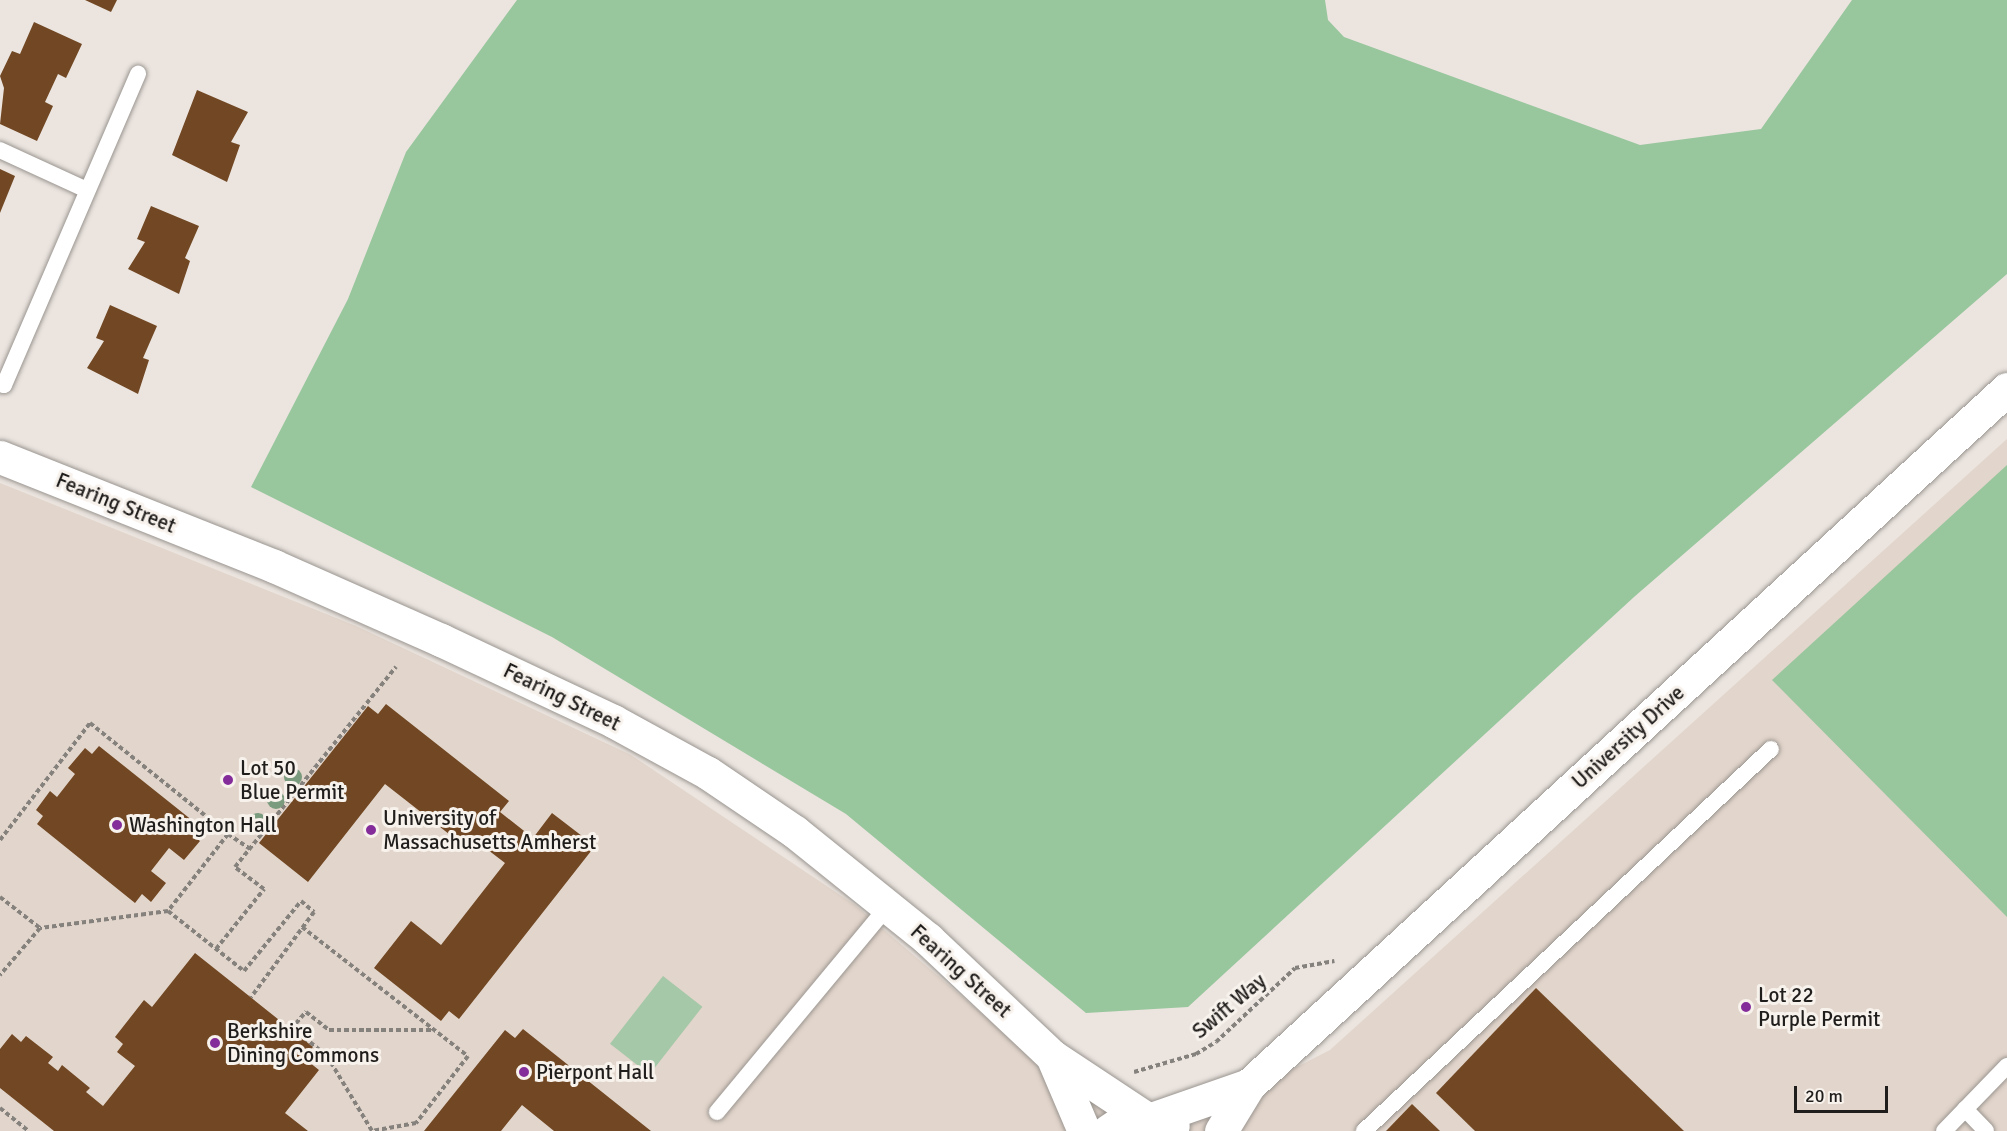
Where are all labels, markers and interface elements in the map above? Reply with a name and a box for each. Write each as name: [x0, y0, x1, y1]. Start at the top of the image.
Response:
street label: Fearing Street: [52, 467, 180, 539]
street label: Fearing Street: [499, 658, 625, 736]
street label: University Drive: [1567, 680, 1689, 794]
place label: Lot 50 Blue Permit: [240, 755, 344, 805]
marker: Lot 50 Blue Permit: [221, 773, 235, 787]
place label: University of Massachusetts Amherst: [383, 805, 596, 855]
place label: Washington Hall: [129, 812, 277, 838]
marker: Washington Hall: [110, 818, 124, 832]
marker: University of Massachusetts Amherst: [364, 823, 378, 837]
street label: Fearing Street: [905, 919, 1017, 1023]
street label: Swift Way: [1187, 968, 1271, 1044]
place label: Lot 22 Purple Permit: [1758, 982, 1880, 1032]
marker: Lot 22 Purple Permit: [1739, 1000, 1753, 1014]
place label: Berkshire Dining Commons: [227, 1018, 379, 1068]
marker: Berkshire Dining Commons: [208, 1036, 222, 1050]
place label: Pierpont Hall: [536, 1059, 654, 1085]
marker: Pierpont Hall: [517, 1065, 531, 1079]
scale bar: [1797, 1074, 1892, 1112]
text: 20 m: [1805, 1085, 1843, 1107]

